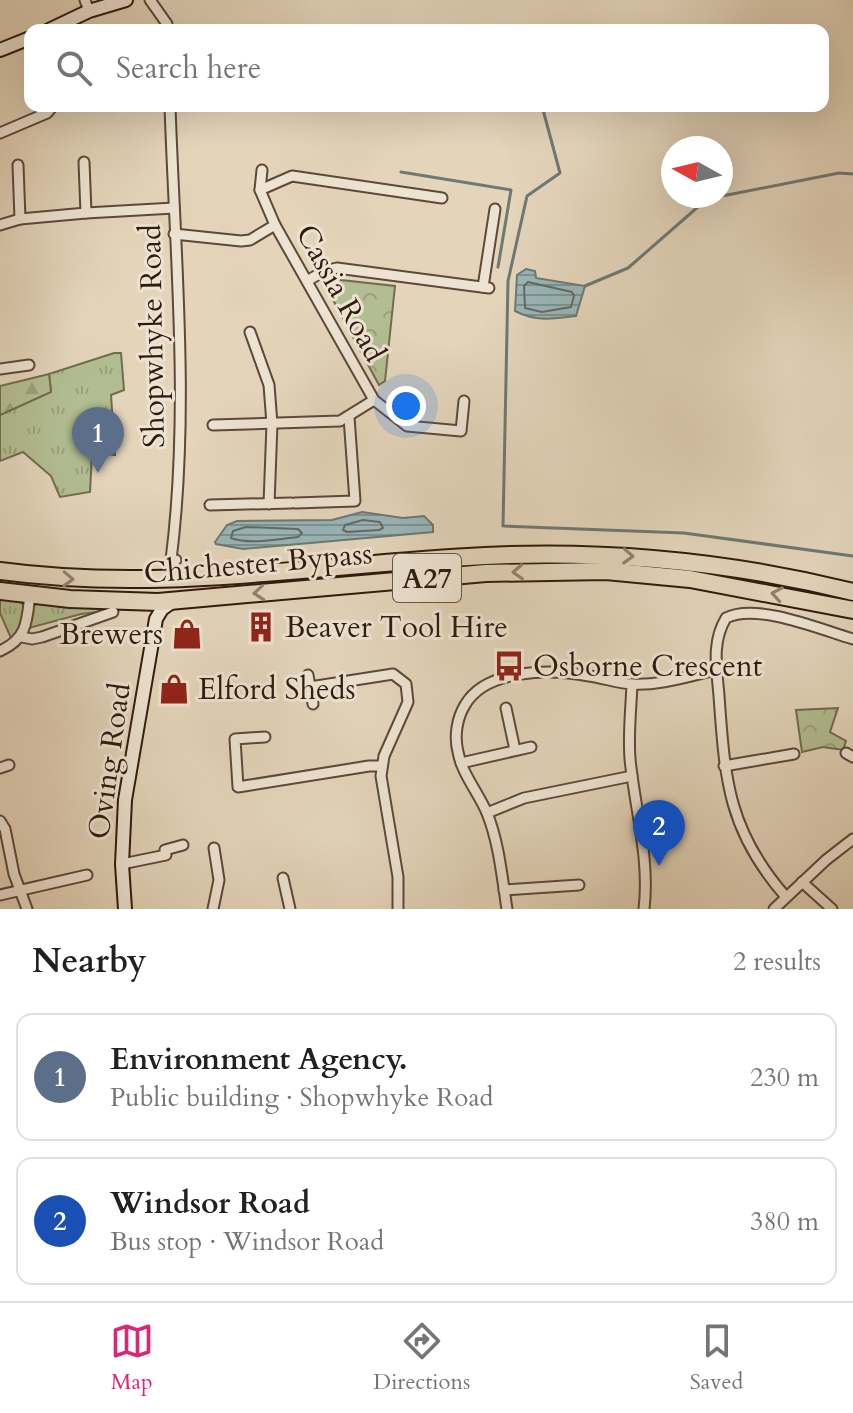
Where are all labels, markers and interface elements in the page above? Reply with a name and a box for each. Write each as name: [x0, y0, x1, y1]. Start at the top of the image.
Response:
search box: [24, 24, 829, 112]
icon: search: [52, 46, 96, 90]
text: Search here: [116, 48, 261, 89]
north arrow: [661, 136, 733, 208]
street label: Cassia Road: [286, 217, 395, 369]
street label: Shopwhyke Road: [130, 224, 175, 448]
your location: [386, 386, 426, 426]
pin: 1: [72, 407, 124, 473]
street label: Chichester Bypass: [142, 533, 374, 594]
one-way arrow: [622, 548, 635, 565]
road number: A27: [393, 554, 461, 602]
one-way arrow: [511, 563, 524, 580]
one-way arrow: [62, 570, 75, 587]
one-way arrow: [252, 584, 265, 601]
one-way arrow: [770, 587, 783, 604]
place label: Beaver Tool Hire: [285, 607, 508, 648]
building icon: Beaver Tool Hire: [244, 610, 278, 644]
place label: Brewers: [59, 614, 163, 655]
shop icon: Brewers: [170, 617, 204, 651]
place label: Osborne Crescent: [533, 646, 763, 687]
bus stop icon: Osborne Crescent: [492, 649, 526, 683]
place label: Elford Sheds: [198, 669, 356, 710]
shop icon: Elford Sheds: [157, 672, 191, 706]
street label: Oving Road: [78, 680, 141, 842]
pin: 2: [633, 800, 685, 866]
text: Nearby: [32, 938, 147, 984]
text: 2 results: [733, 944, 821, 979]
text: Environment Agency.: [110, 1039, 407, 1080]
text: 1: [53, 1060, 67, 1095]
text: 230 m: [750, 1060, 819, 1095]
text: Public building · Shopwhyke Road: [110, 1080, 493, 1115]
text: Windsor Road: [110, 1183, 310, 1224]
text: 2: [53, 1204, 67, 1239]
text: 380 m: [750, 1204, 819, 1239]
text: Bus stop · Windsor Road: [110, 1224, 384, 1259]
tab: Map: [110, 1319, 154, 1397]
tab: Directions: [373, 1319, 470, 1397]
tab: Saved: [690, 1319, 743, 1397]

